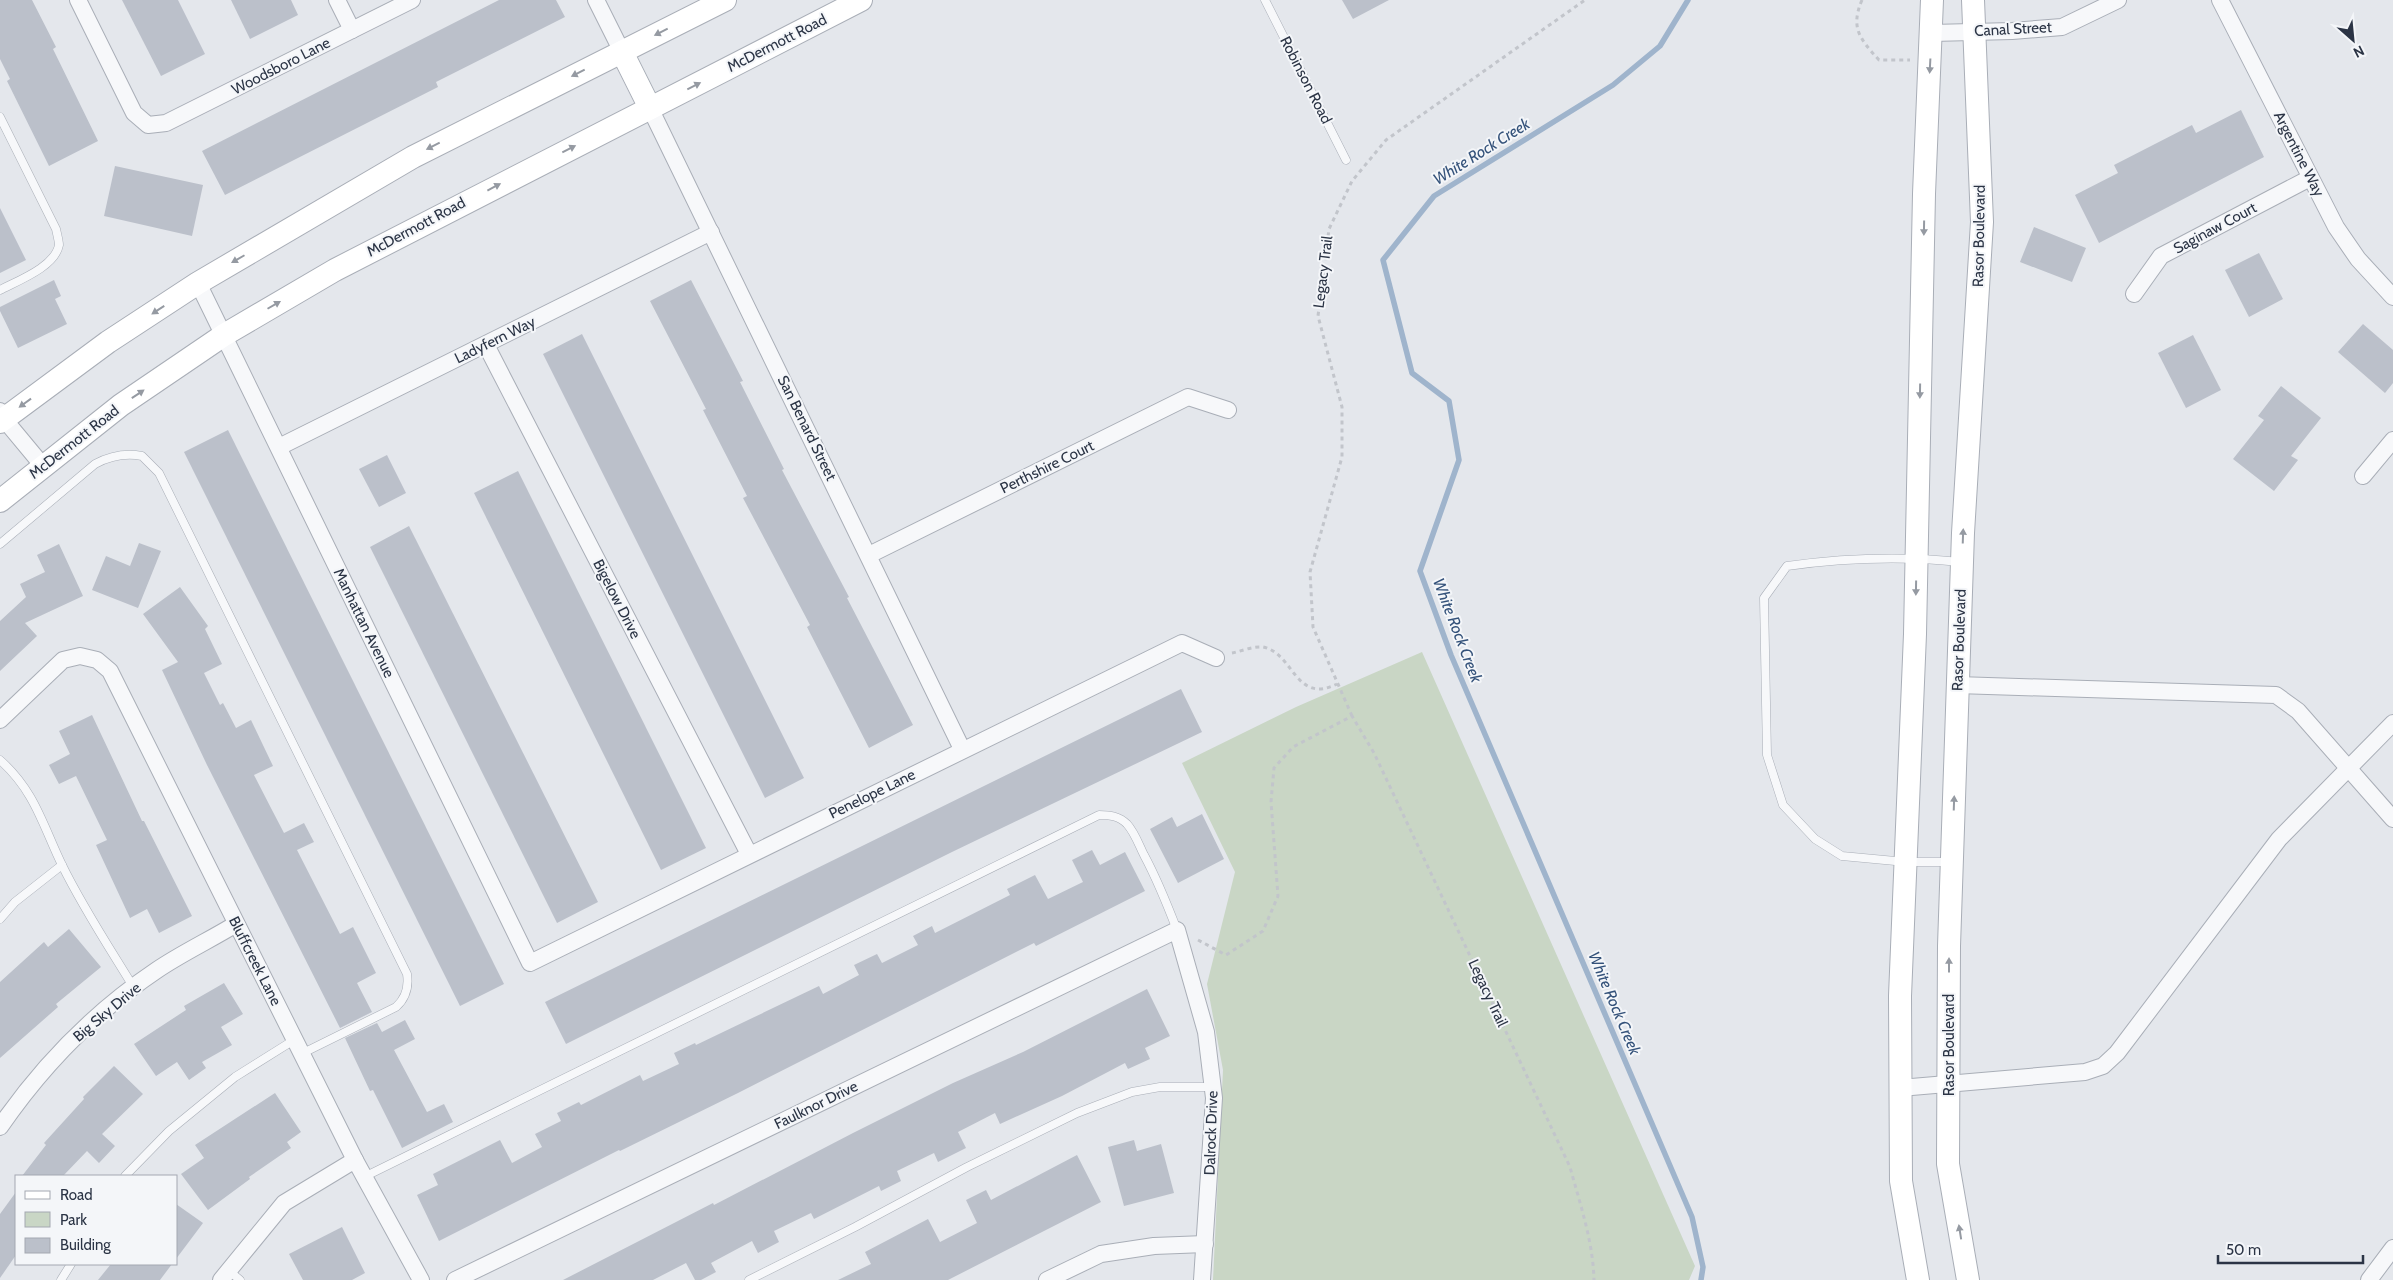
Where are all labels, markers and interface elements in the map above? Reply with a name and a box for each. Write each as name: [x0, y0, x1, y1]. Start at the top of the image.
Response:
street label: McDermott Road: [724, 10, 830, 76]
north arrow: [2328, 15, 2378, 65]
street label: Canal Street: [1974, 18, 2052, 40]
one-way arrow: [654, 28, 668, 36]
street label: Woodsboro Lane: [229, 33, 334, 99]
street label: Robinson Road: [1276, 33, 1336, 127]
text: N: [2350, 41, 2367, 62]
one-way arrow: [1926, 58, 1934, 74]
one-way arrow: [571, 70, 585, 78]
one-way arrow: [686, 82, 701, 90]
street label: Argentine Way: [2270, 108, 2328, 200]
water label: White Rock Creek: [1429, 114, 1534, 189]
one-way arrow: [426, 143, 440, 151]
one-way arrow: [562, 145, 576, 153]
one-way arrow: [487, 183, 501, 191]
street label: Rasor Boulevard: [1969, 185, 1989, 287]
street label: McDermott Road: [364, 193, 468, 261]
street label: Saginaw Court: [2170, 199, 2260, 257]
one-way arrow: [1919, 221, 1927, 237]
street label: Legacy Trail: [1310, 234, 1336, 309]
one-way arrow: [232, 255, 245, 264]
one-way arrow: [268, 301, 281, 310]
one-way arrow: [151, 305, 164, 314]
street label: Ladyfern Way: [452, 313, 539, 367]
street label: San Benard Street: [774, 372, 840, 484]
one-way arrow: [1916, 383, 1924, 399]
one-way arrow: [131, 389, 145, 399]
one-way arrow: [18, 398, 32, 408]
street label: McDermott Road: [25, 401, 123, 483]
street label: Perthshire Court: [997, 437, 1097, 497]
one-way arrow: [1959, 527, 1967, 543]
street label: Bigelow Drive: [589, 556, 645, 642]
street label: Manhattan Avenue: [330, 565, 398, 681]
water label: White Rock Creek: [1429, 575, 1487, 686]
one-way arrow: [1912, 581, 1920, 597]
street label: Rasor Boulevard: [1948, 589, 1970, 691]
street label: Penelope Lane: [826, 765, 918, 823]
one-way arrow: [1950, 795, 1958, 811]
street label: Bluffcreek Lane: [225, 913, 285, 1009]
water label: White Rock Creek: [1584, 949, 1645, 1059]
street label: Legacy Trail: [1464, 956, 1512, 1030]
one-way arrow: [1945, 957, 1953, 973]
street label: Big Sky Drive: [69, 978, 145, 1046]
street label: Rasor Boulevard: [1940, 994, 1958, 1096]
street label: Faulknor Drive: [771, 1077, 861, 1133]
street label: Dalrock Drive: [1201, 1090, 1221, 1176]
legend: [15, 1175, 178, 1265]
text: Road: [60, 1186, 93, 1204]
text: Park: [60, 1211, 87, 1229]
one-way arrow: [1955, 1224, 1963, 1240]
scale bar: [2218, 1232, 2363, 1264]
text: Building: [60, 1236, 111, 1254]
text: 50 m: [2226, 1241, 2261, 1259]

